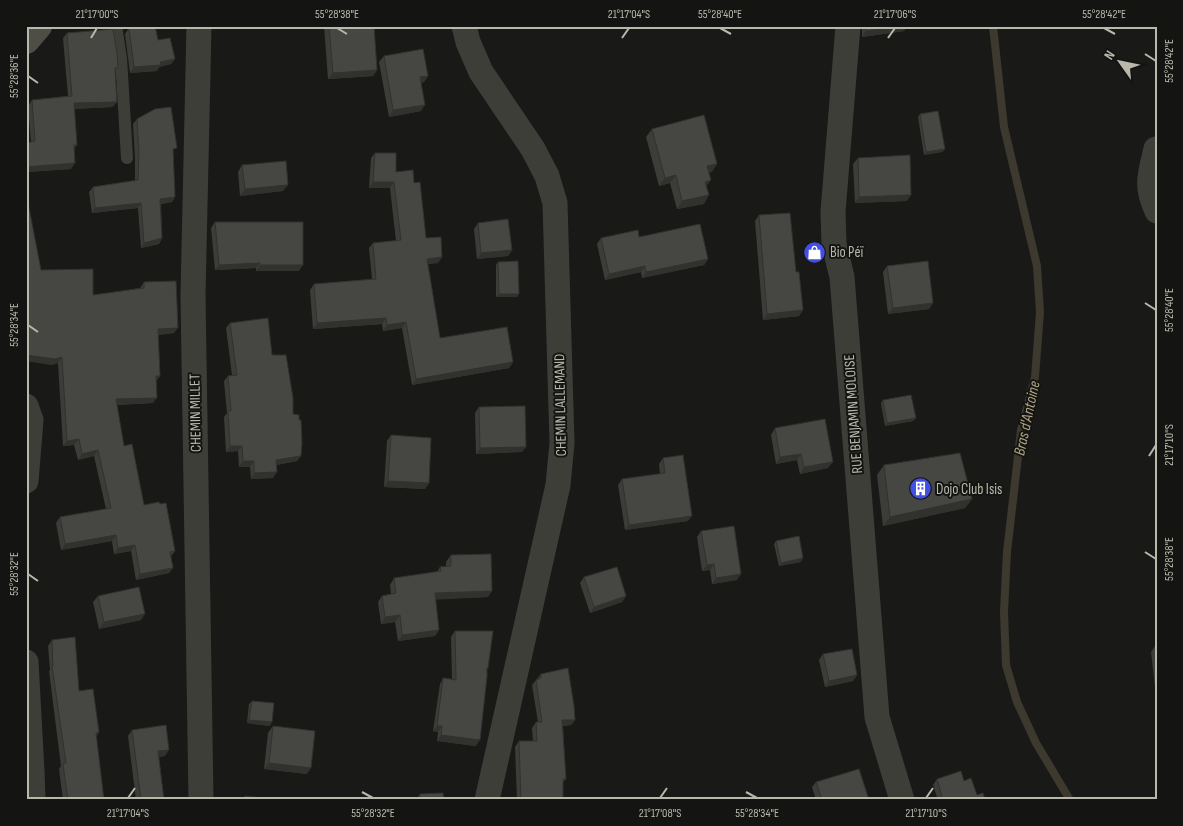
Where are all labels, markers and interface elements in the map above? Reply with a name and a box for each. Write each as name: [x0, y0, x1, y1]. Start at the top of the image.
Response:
text: 21°17'00"S: [76, 7, 118, 22]
text: 55°28'38"E: [315, 7, 359, 22]
text: 21°17'04"S: [608, 7, 650, 22]
text: 55°28'40"E: [698, 7, 742, 22]
text: 21°17'06"S: [874, 7, 916, 22]
text: 55°28'42"E: [1082, 7, 1126, 22]
north arrow: [1096, 38, 1146, 88]
text: 55°28'42"E: [1162, 39, 1177, 83]
text: N: [1100, 47, 1119, 63]
text: 55°28'36"E: [7, 54, 22, 98]
shop icon: Bio Péï: [802, 240, 826, 264]
place label: Bio Péï: [830, 243, 864, 262]
text: 55°28'40"E: [1162, 288, 1177, 332]
text: 55°28'34"E: [7, 303, 22, 347]
street label: CHEMIN LALLEMAND: [550, 353, 571, 457]
street label: RUE BENJAMIN MOLOISE: [840, 354, 867, 474]
street label: CHEMIN MILLET: [185, 374, 206, 452]
water label: Bras d'Antoine: [1010, 379, 1045, 457]
text: 21°17'10"S: [1162, 424, 1177, 466]
building icon: Dojo Club Isis: [908, 477, 932, 501]
place label: Dojo Club Isis: [936, 480, 1002, 499]
text: 55°28'38"E: [1162, 537, 1177, 581]
text: 55°28'32"E: [7, 552, 22, 596]
text: 21°17'04"S: [107, 806, 149, 821]
text: 55°28'32"E: [351, 806, 395, 821]
text: 21°17'08"S: [639, 806, 681, 821]
text: 55°28'34"E: [735, 806, 779, 821]
text: 21°17'10"S: [905, 806, 947, 821]

